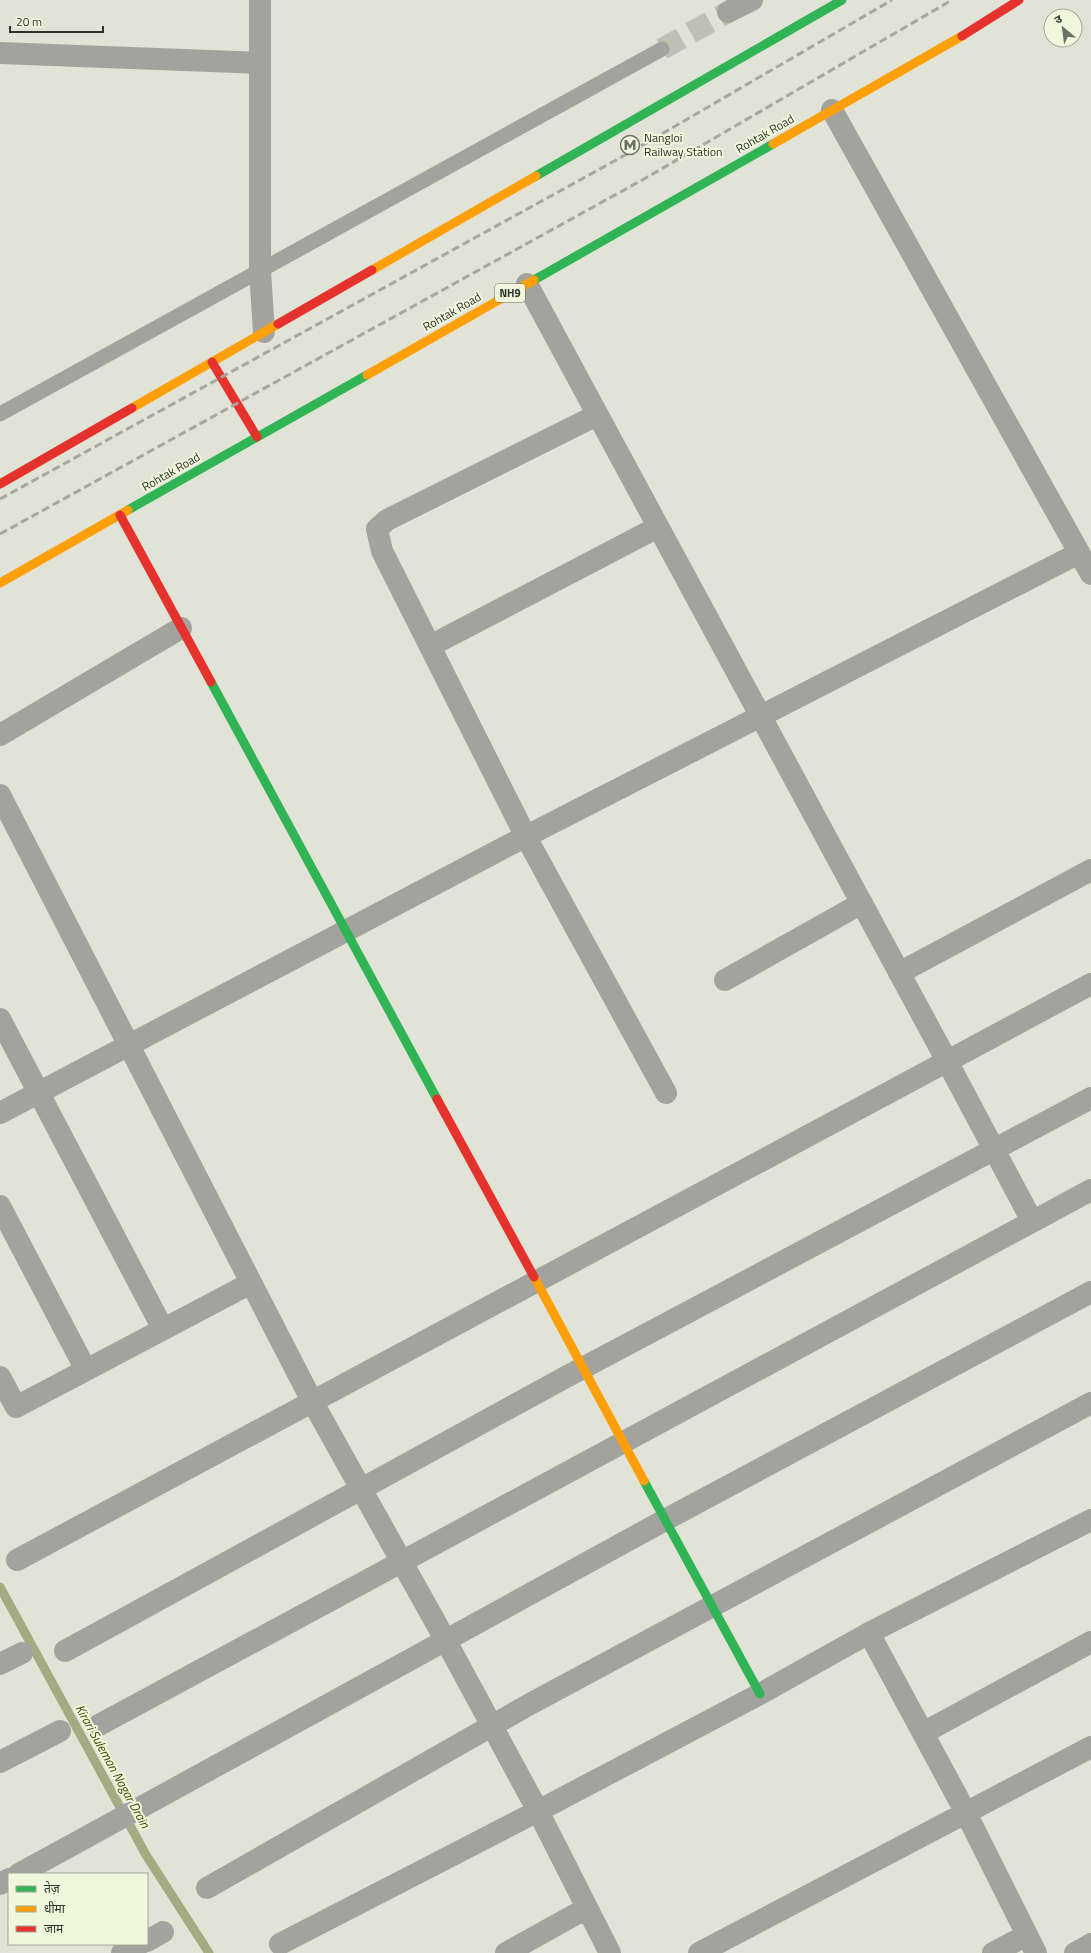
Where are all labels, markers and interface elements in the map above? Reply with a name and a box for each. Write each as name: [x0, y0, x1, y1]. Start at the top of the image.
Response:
scale bar: [10, 8, 103, 34]
north arrow: [1043, 8, 1083, 48]
text: उ: [1051, 10, 1065, 28]
text: 20 m: [16, 12, 42, 31]
street label: Rohtak Road: [732, 109, 797, 158]
place label: Nangloi Railway Station: [644, 128, 723, 161]
metro station icon: Nangloi Railway Station: [619, 134, 641, 156]
road number: NH9: [495, 284, 525, 302]
street label: Rohtak Road: [419, 287, 484, 336]
street label: Rohtak Road: [138, 447, 203, 496]
water label: Kirari Suleman Nagar Drain: [71, 1700, 156, 1832]
legend: [8, 1873, 148, 1945]
text: तेज़: [44, 1879, 61, 1898]
text: धीमा: [44, 1899, 66, 1918]
text: जाम: [44, 1919, 64, 1938]

